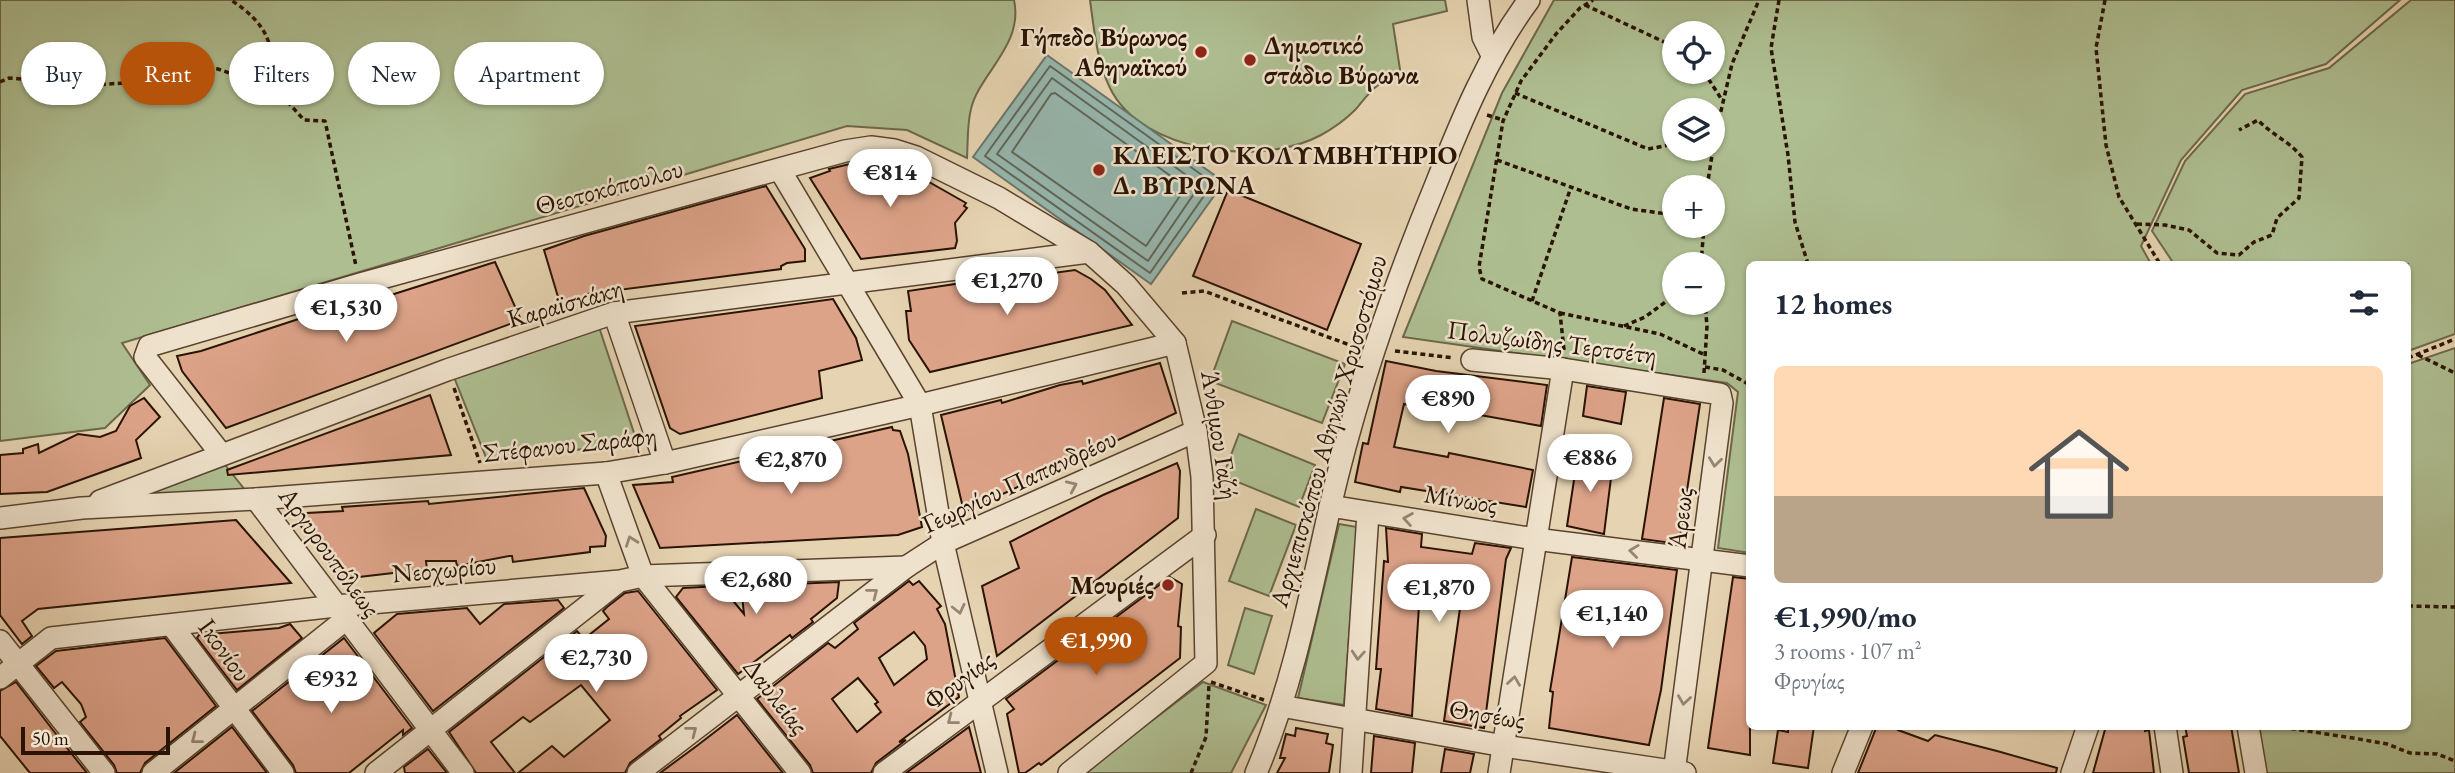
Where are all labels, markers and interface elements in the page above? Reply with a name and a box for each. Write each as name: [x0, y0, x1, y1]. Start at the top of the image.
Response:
place label: Γήπεδο Βύρωνος Αθηναϊκού: [1020, 20, 1187, 84]
map controls: [1662, 21, 1725, 315]
button: locate: [1662, 21, 1725, 84]
place label: Δημοτικό στάδιο Βύρωνα: [1264, 28, 1419, 92]
chip: Buy: [21, 42, 106, 105]
chip: Rent: [120, 42, 215, 105]
chip: Filters: [229, 42, 334, 105]
chip: New: [348, 42, 440, 105]
chip: Apartment: [454, 42, 604, 105]
marker: Γήπεδο Βύρωνος Αθηναϊκού: [1193, 44, 1209, 60]
marker: Δημοτικό στάδιο Βύρωνα: [1242, 52, 1258, 68]
button: layers: [1662, 98, 1725, 161]
place label: ΚΛΕΙΣΤΟ ΚΟΛΥΜΒΗΤΗΡΙΟ Δ. ΒΥΡΩΝΑ: [1113, 138, 1457, 202]
pin: €814: [849, 150, 931, 209]
street label: Θεοτοκόπουλου: [531, 151, 687, 223]
text: €814: [863, 157, 917, 187]
marker: ΚΛΕΙΣΤΟ ΚΟΛΥΜΒΗΤΗΡΙΟ Δ. ΒΥΡΩΝΑ: [1091, 162, 1107, 178]
button: +: [1662, 175, 1725, 238]
street label: Αρχιεπισκόπου Αθηνών Χρυσοστόμου: [1261, 251, 1395, 612]
button: −: [1662, 252, 1725, 315]
pin: €1,270: [950, 258, 1064, 317]
text: €1,270: [971, 265, 1043, 295]
street label: Καραϊσκάκη: [503, 270, 627, 336]
pin: €1,530: [289, 284, 403, 344]
text: 12 homes: [1774, 284, 1892, 323]
icon: filters: [2345, 284, 2383, 322]
text: €1,530: [310, 292, 382, 322]
street label: Πολυζωίδης Τερτσέτη: [1445, 312, 1659, 372]
street label: Άνθιμου Γαζή: [1193, 367, 1247, 502]
pin: €890: [1407, 376, 1489, 435]
text: €890: [1421, 383, 1475, 413]
icon: home: [2016, 411, 2142, 537]
street label: Στέφανου Σαράφη: [482, 418, 658, 470]
street label: Γεωργίου Παπανδρέου: [916, 421, 1122, 541]
pin: €886: [1549, 434, 1631, 494]
pin: €2,870: [734, 436, 848, 496]
text: €886: [1563, 442, 1617, 472]
text: €2,870: [755, 444, 827, 474]
one-way arrow: [1707, 456, 1722, 468]
street label: Μίνωος: [1422, 476, 1500, 522]
street label: Αργυρουπόλεως: [271, 479, 389, 624]
one-way arrow: [1065, 480, 1077, 494]
street label: Άρεως: [1659, 485, 1701, 552]
one-way arrow: [1403, 512, 1414, 527]
one-way arrow: [625, 536, 639, 548]
one-way arrow: [1628, 544, 1640, 559]
street label: Νεοχωρίου: [390, 548, 498, 590]
pin: €2,680: [699, 556, 813, 616]
text: €2,680: [720, 564, 792, 594]
pin: €1,870: [1382, 564, 1496, 624]
place label: Μουριές: [1070, 568, 1154, 602]
text: €1,870: [1403, 572, 1475, 602]
marker: Μουριές: [1160, 577, 1176, 593]
one-way arrow: [865, 588, 877, 601]
pin: €1,140: [1555, 590, 1669, 650]
text: €1,990/mo: [1774, 597, 1917, 636]
text: €1,140: [1576, 598, 1648, 628]
one-way arrow: [951, 603, 965, 615]
street label: Ικονίου: [191, 612, 259, 688]
pin: €1,990: [1039, 618, 1153, 677]
text: €1,990: [1060, 625, 1132, 655]
pin: €2,730: [539, 634, 653, 694]
text: 3 rooms · 107 m²: [1774, 636, 1922, 666]
text: €2,730: [560, 642, 632, 672]
street label: Φρυγίας: [917, 642, 1001, 718]
one-way arrow: [1351, 649, 1366, 660]
street label: Δαυλείας: [735, 651, 817, 741]
pin: €932: [290, 656, 372, 715]
text: €932: [304, 663, 358, 693]
text: Φρυγίας: [1774, 666, 1845, 696]
one-way arrow: [1506, 675, 1521, 687]
street label: Θησέως: [1446, 691, 1528, 737]
one-way arrow: [1676, 695, 1691, 706]
one-way arrow: [948, 712, 960, 725]
scale bar: [21, 724, 170, 756]
text: 50 m: [32, 726, 69, 751]
one-way arrow: [685, 727, 697, 740]
one-way arrow: [191, 730, 203, 743]

